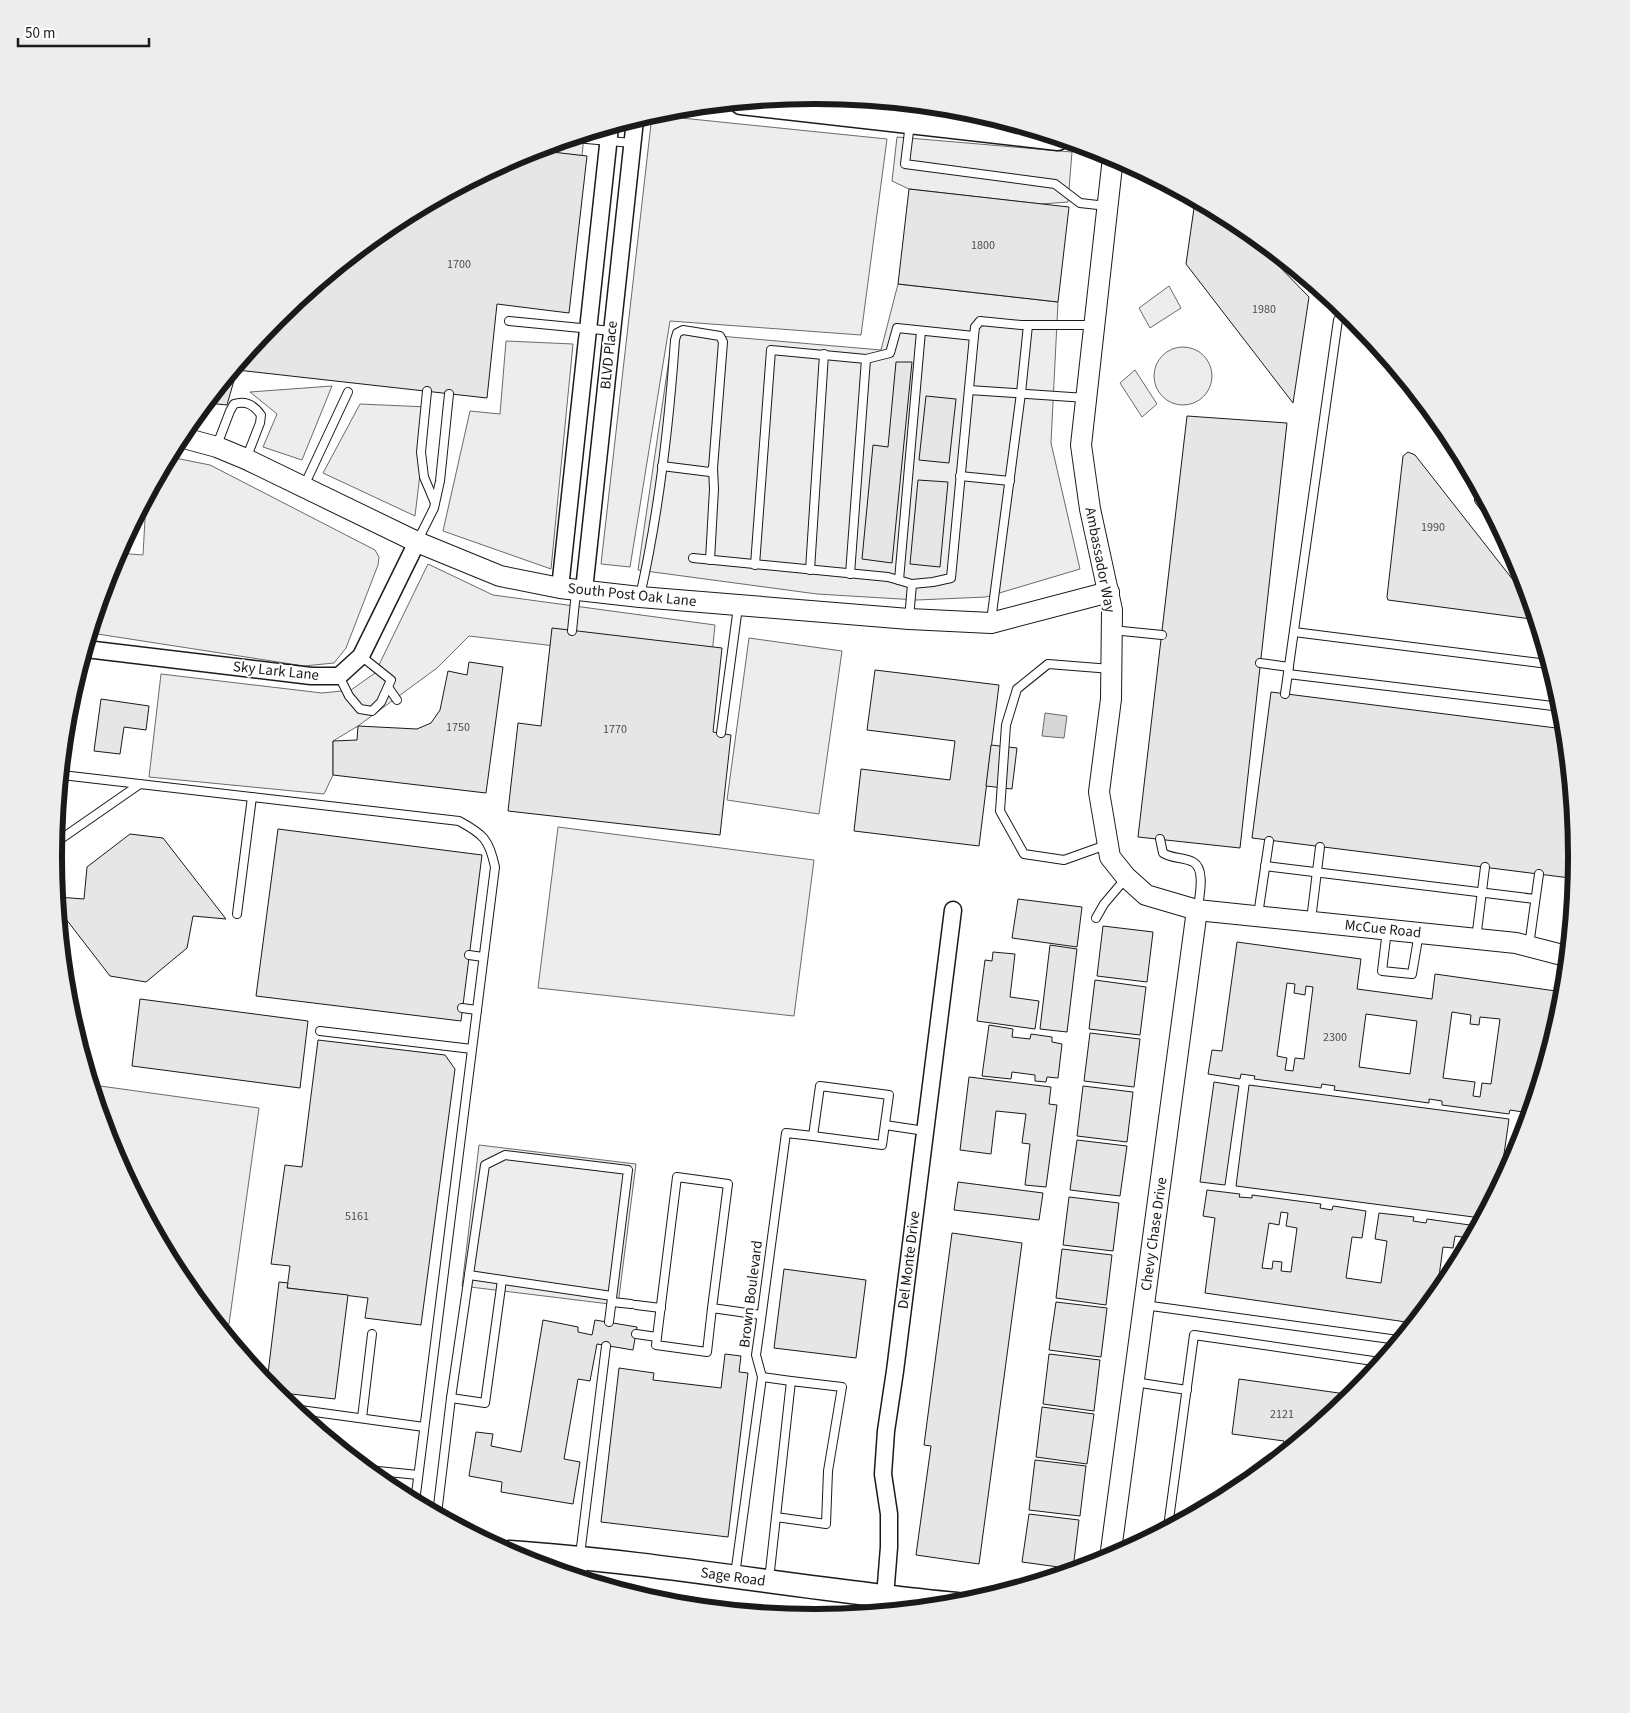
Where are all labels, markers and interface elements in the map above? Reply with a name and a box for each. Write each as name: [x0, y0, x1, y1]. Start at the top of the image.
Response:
scale bar: [18, 15, 149, 47]
text: 50 m: [25, 23, 55, 44]
house number: 1800: [971, 237, 995, 254]
house number: 1700: [447, 256, 471, 273]
house number: 1980: [1252, 301, 1276, 318]
street label: BLVD Place: [595, 320, 623, 390]
street label: Ambassador Way: [1079, 505, 1121, 615]
house number: 1990: [1421, 519, 1445, 536]
street label: South Post Oak Lane: [567, 578, 697, 612]
street label: Sky Lark Lane: [232, 656, 320, 686]
house number: 1750: [446, 719, 470, 736]
house number: 1770: [603, 721, 627, 738]
street label: McCue Road: [1344, 915, 1422, 943]
house number: 2300: [1323, 1029, 1347, 1046]
street label: Chevy Chase Drive: [1136, 1176, 1172, 1292]
house number: 5161: [345, 1208, 369, 1225]
street label: Del Monte Drive: [893, 1210, 925, 1310]
street label: Brown Boulevard: [734, 1239, 768, 1349]
house number: 2121: [1270, 1406, 1294, 1423]
street label: Sage Road: [699, 1562, 767, 1592]

